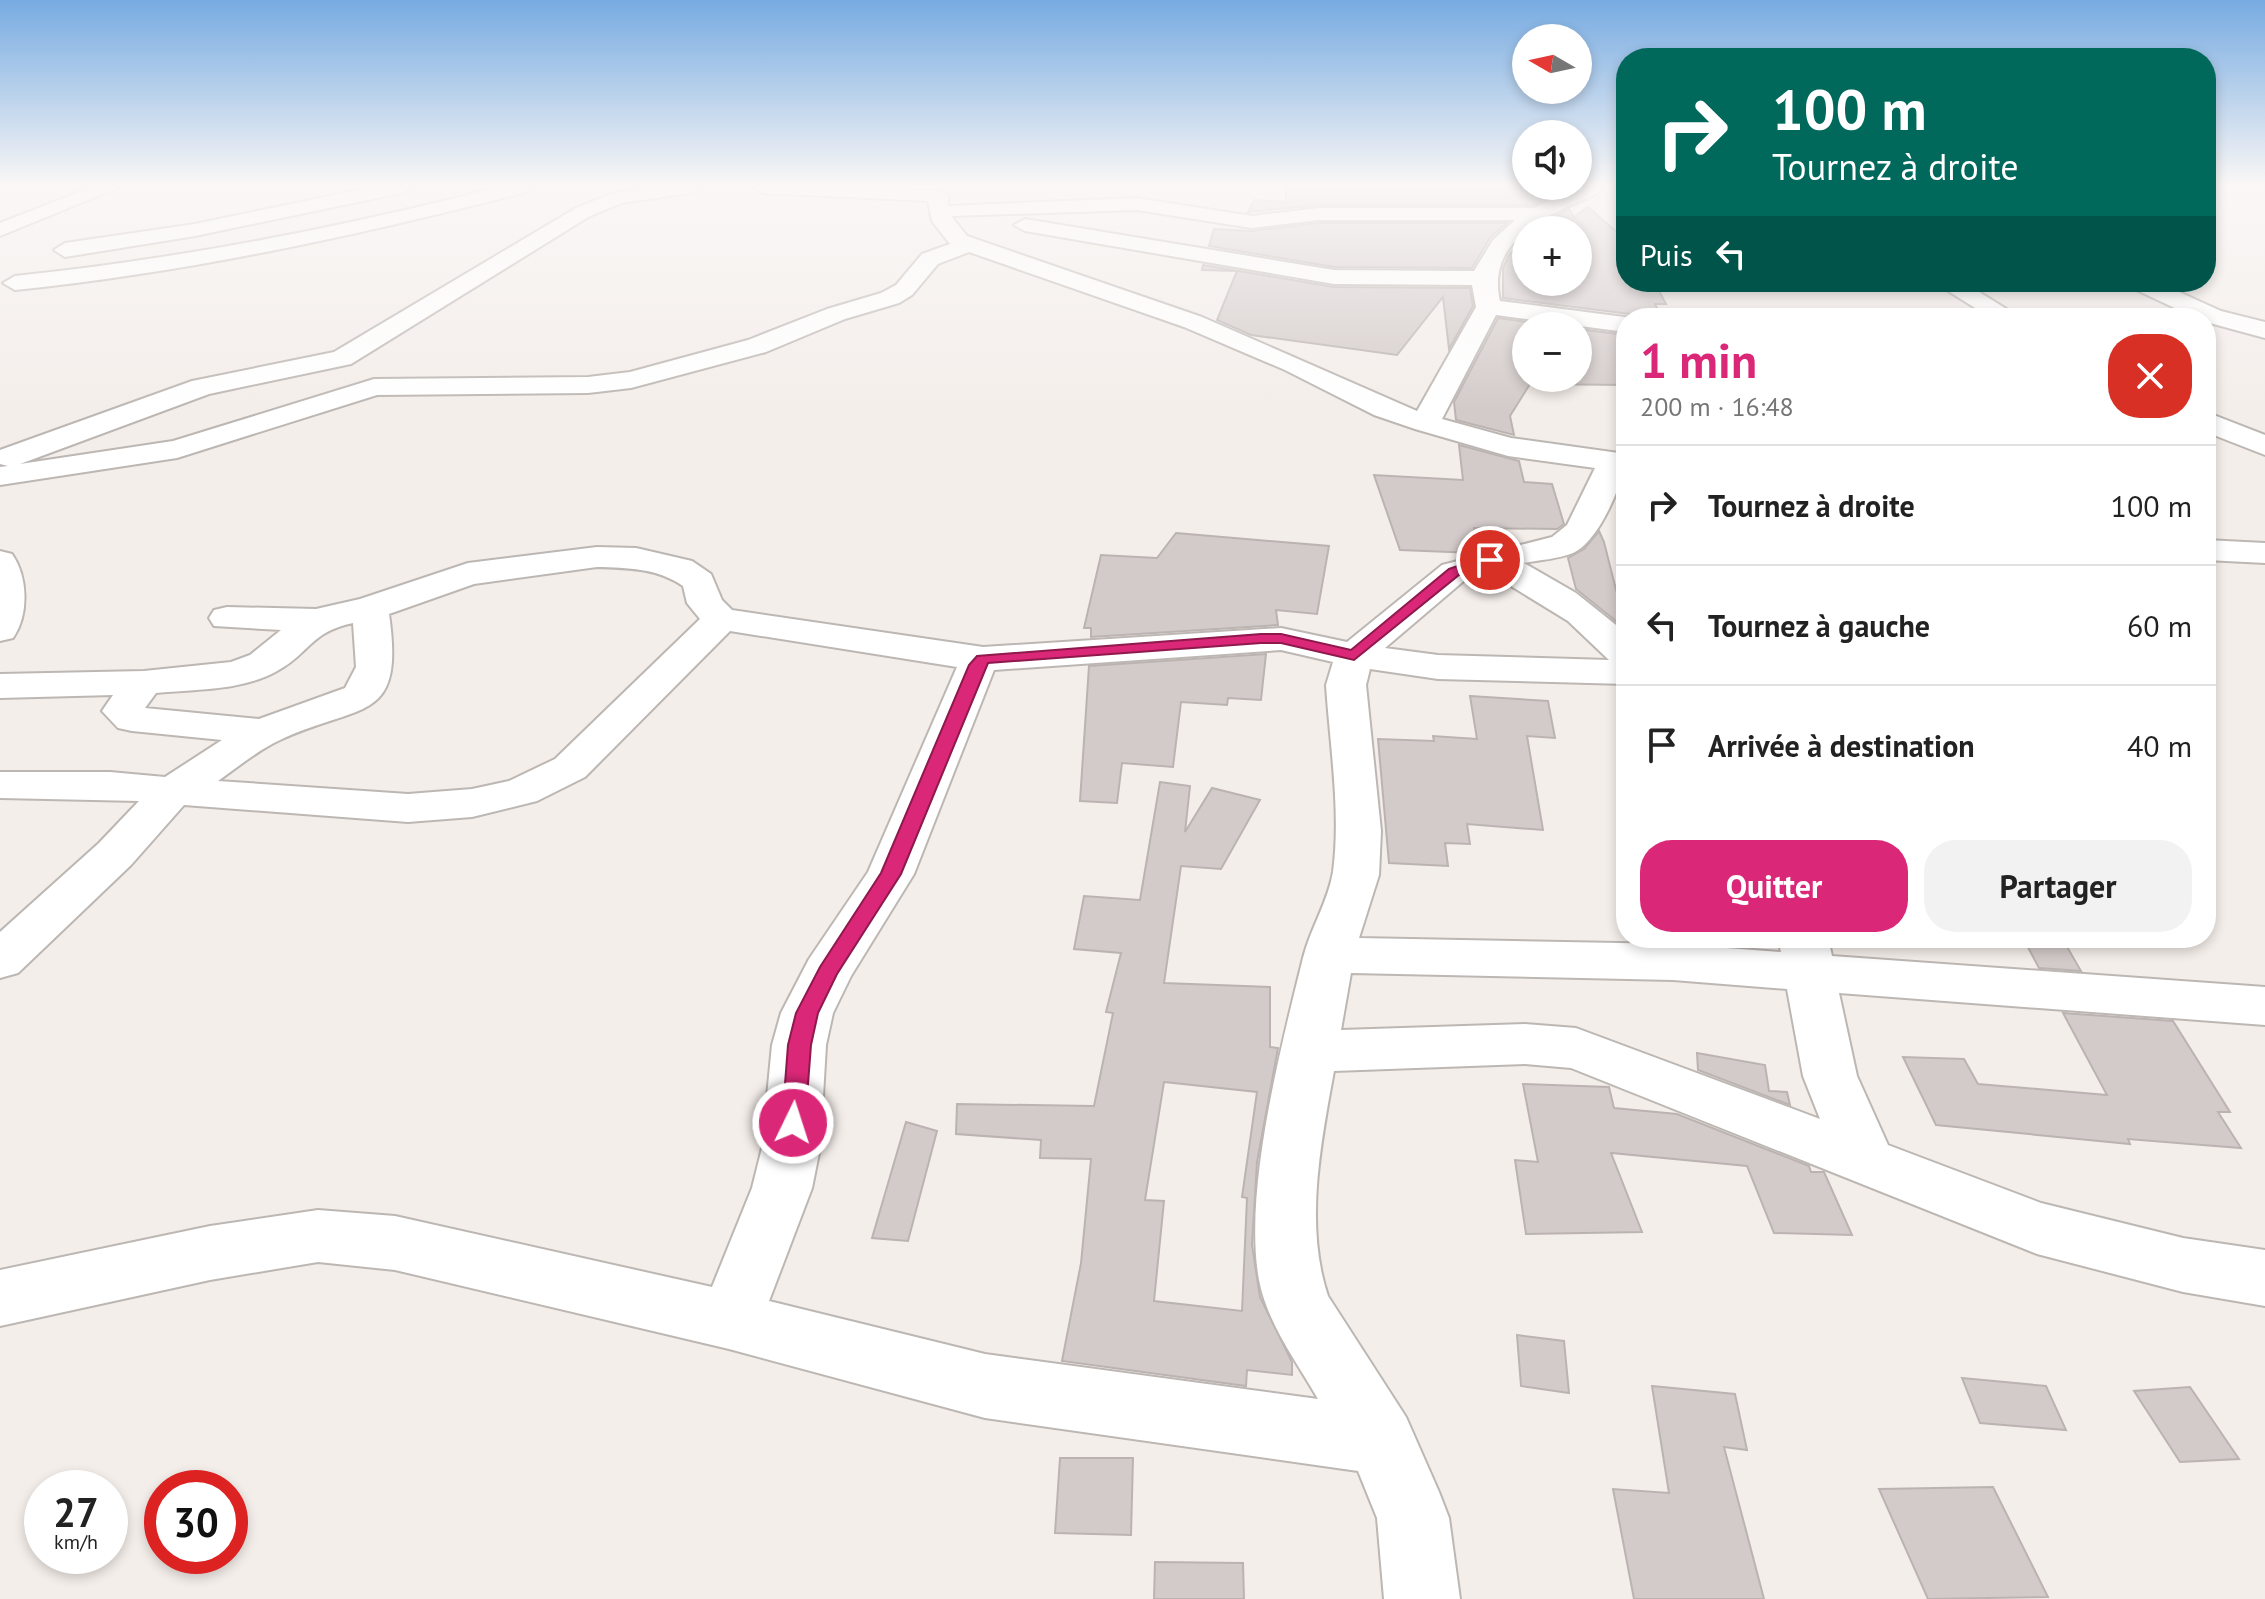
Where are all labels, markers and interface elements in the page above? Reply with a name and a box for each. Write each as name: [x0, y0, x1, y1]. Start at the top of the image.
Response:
north arrow: [1512, 24, 1592, 104]
map controls: [1512, 24, 1592, 392]
text: 100 m: [1772, 73, 1927, 145]
icon: right: [1640, 80, 1744, 184]
button: sound: [1512, 120, 1592, 200]
text: Tournez à droite: [1772, 143, 2019, 190]
button: +: [1512, 216, 1592, 296]
icon: left: [1709, 232, 1753, 276]
text: Puis: [1640, 235, 1693, 274]
button: −: [1512, 312, 1592, 392]
text: 1 min: [1640, 329, 1757, 391]
button: close: [2108, 334, 2192, 418]
text: 200 m · 16:48: [1640, 390, 1794, 423]
icon: right: [1640, 483, 1684, 527]
text: Tournez à droite: [1708, 486, 1915, 525]
text: 100 m: [2111, 486, 2192, 525]
pin: [1456, 526, 1524, 594]
icon: arrive: [1468, 538, 1512, 582]
icon: left: [1640, 603, 1684, 647]
text: Tournez à gauche: [1708, 606, 1930, 645]
text: 60 m: [2127, 606, 2192, 645]
icon: arrive: [1640, 723, 1684, 767]
text: Arrivée à destination: [1708, 726, 1975, 765]
text: 40 m: [2127, 726, 2192, 765]
button: Quitter: [1640, 840, 1908, 932]
button: Partager: [1924, 840, 2192, 932]
position arrow: [751, 1081, 835, 1165]
speed limit sign: 30: [144, 1470, 248, 1574]
text: 27: [53, 1486, 99, 1538]
text: km/h: [54, 1529, 98, 1555]

